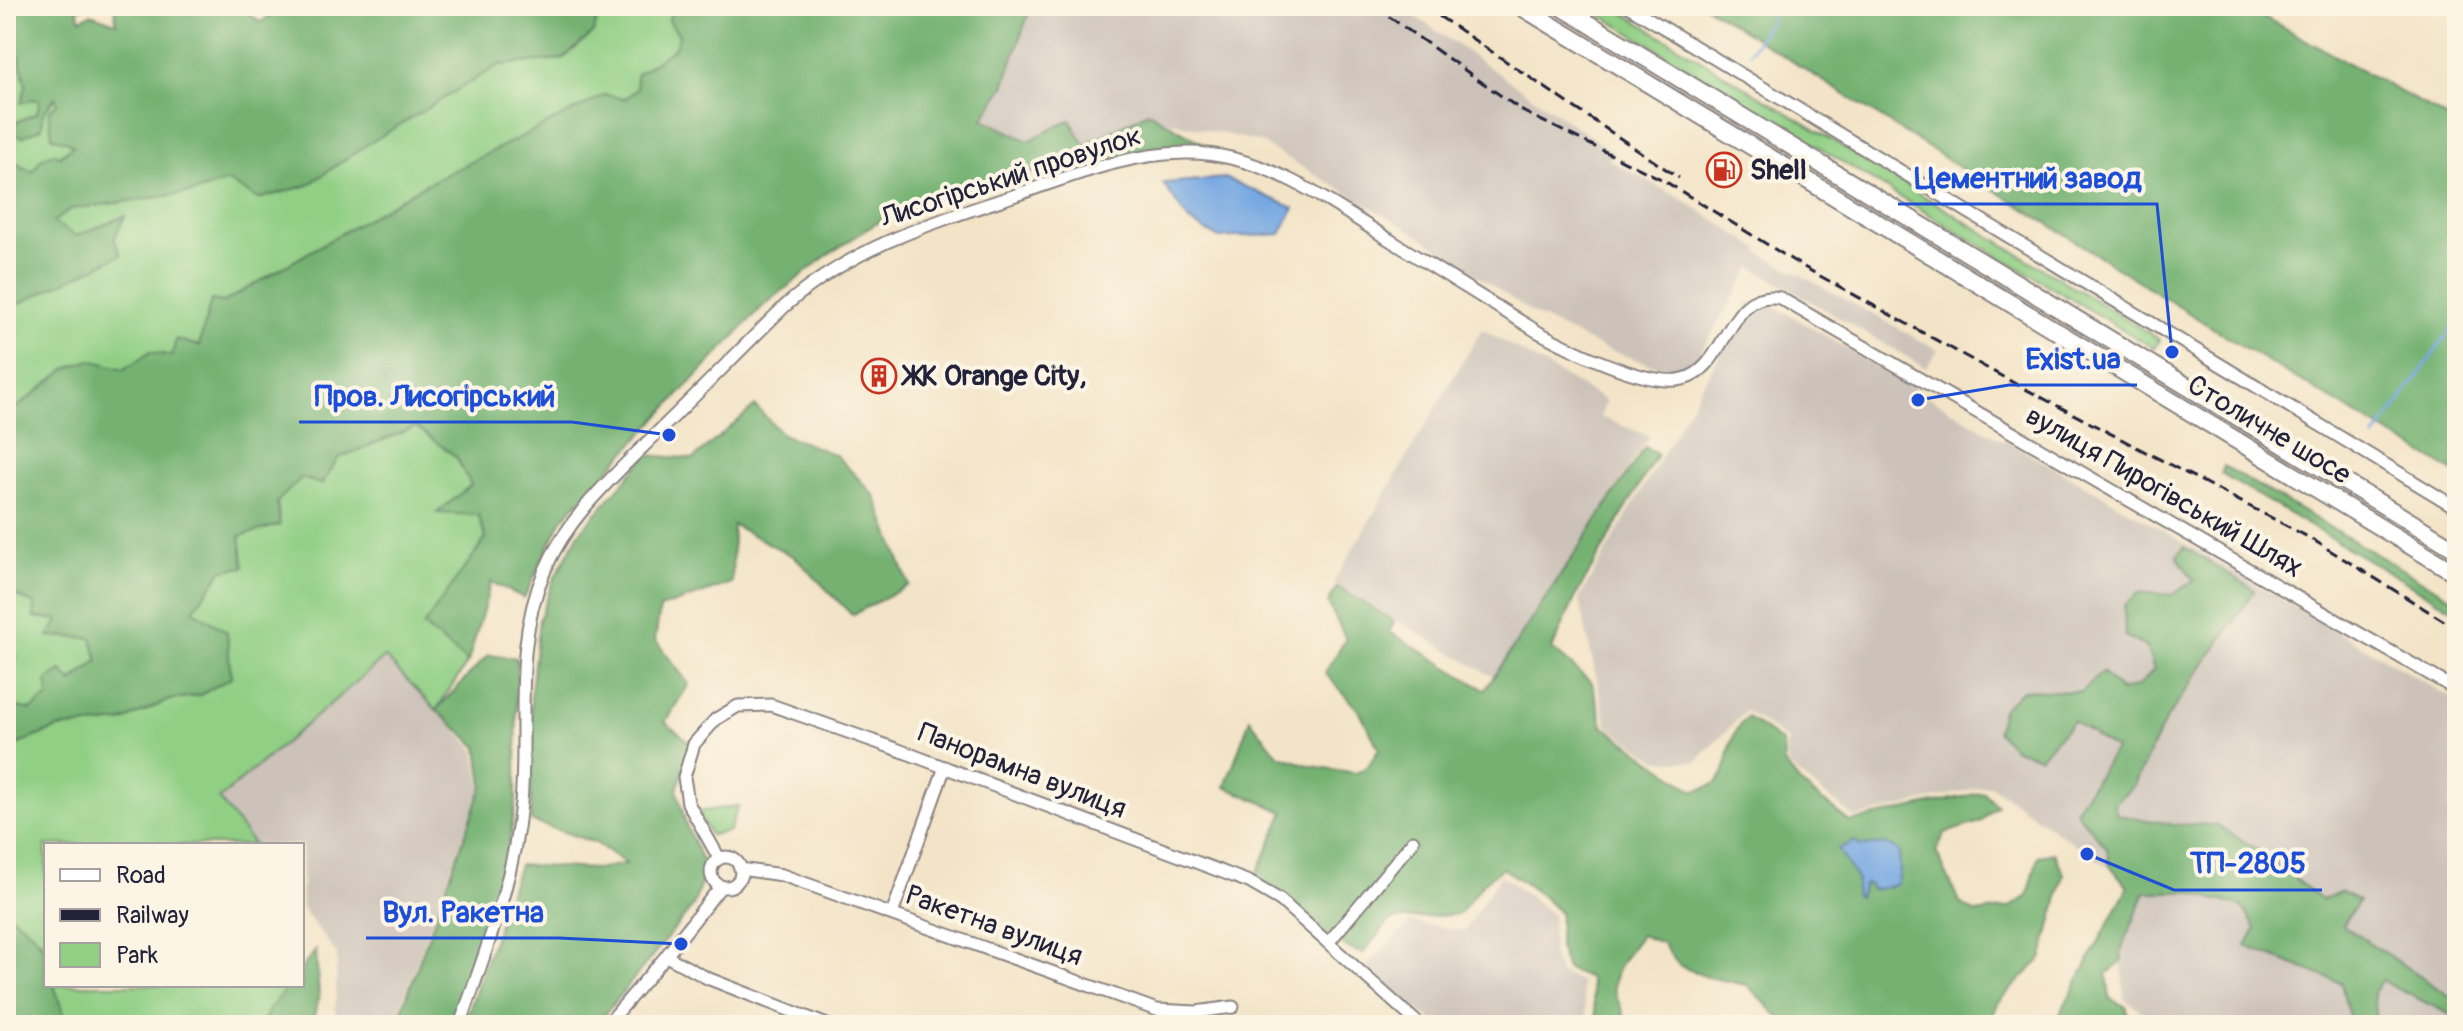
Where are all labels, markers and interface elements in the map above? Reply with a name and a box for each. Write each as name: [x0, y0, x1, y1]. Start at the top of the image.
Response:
street label: Лисогірський провулок: [875, 118, 1146, 236]
callout: Цементний завод: [1898, 150, 2157, 204]
fuel station icon: Shell: [1705, 151, 1743, 189]
place label: Shell: [1750, 153, 1807, 188]
text: Цементний завод: [1914, 160, 2143, 197]
callout: Exist.ua: [2009, 331, 2137, 385]
text: Exist.ua: [2025, 341, 2121, 378]
building icon: ЖК Orange City,: [860, 357, 898, 395]
place label: ЖК Orange City,: [900, 359, 1086, 394]
callout: Пров. Лисогірський: [299, 368, 572, 422]
street label: Столичне шосе: [2181, 368, 2357, 493]
text: Пров. Лисогірський: [315, 378, 555, 415]
street label: вулиця Пирогівський Шлях: [2019, 398, 2309, 586]
street label: Панорамна вулиця: [913, 715, 1131, 827]
callout: ТП-2805: [2174, 836, 2322, 890]
legend: [44, 843, 304, 987]
text: ТП-2805: [2189, 845, 2306, 882]
text: Road: [116, 861, 166, 890]
street label: Ракетна вулиця: [901, 878, 1087, 974]
callout: Вул. Ракетна: [366, 884, 559, 938]
text: Вул. Ракетна: [382, 894, 544, 931]
text: Railway: [116, 901, 189, 930]
text: Park: [116, 941, 158, 970]

